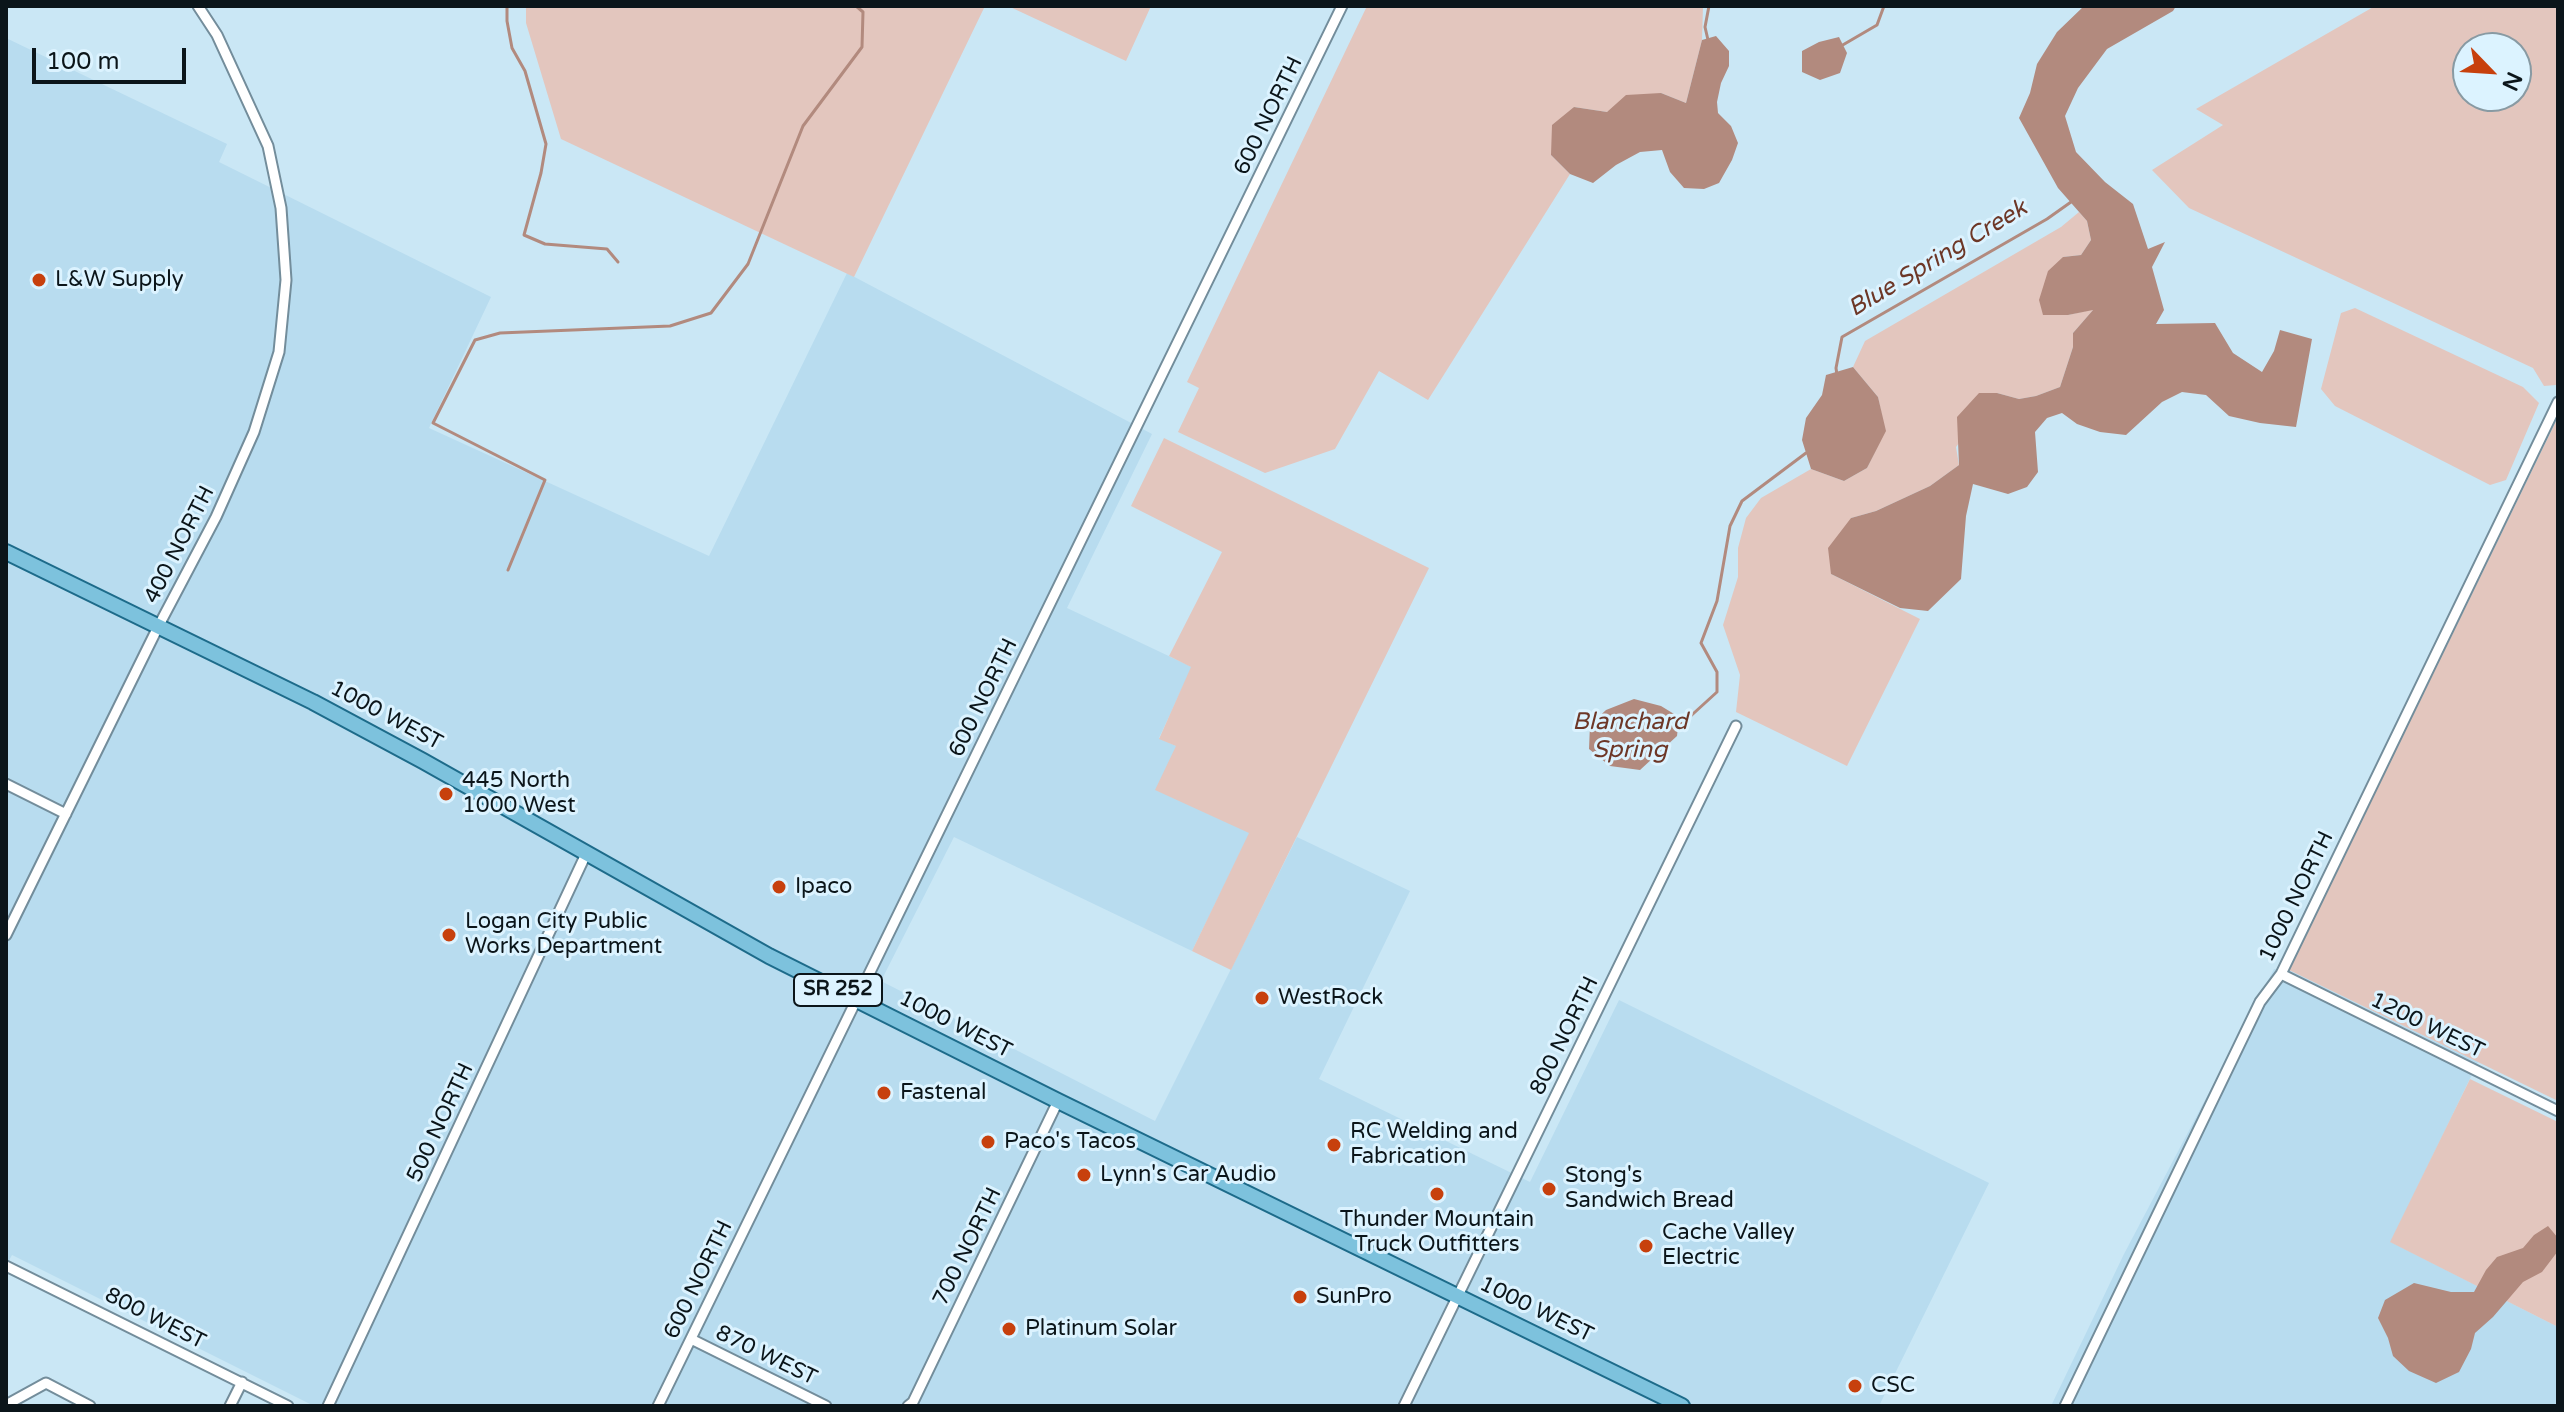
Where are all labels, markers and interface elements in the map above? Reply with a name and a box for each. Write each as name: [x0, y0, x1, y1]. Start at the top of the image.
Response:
scale bar: [36, 32, 190, 82]
north arrow: [2452, 32, 2532, 112]
text: 100 m: [46, 47, 120, 76]
street label: 600 NORTH: [1229, 53, 1309, 179]
text: N: [2496, 68, 2527, 95]
water label: Blue Spring Creek: [1843, 194, 2033, 324]
place label: L&W Supply: [55, 267, 184, 293]
marker: L&W Supply: [30, 271, 48, 289]
street label: 400 NORTH: [139, 482, 221, 608]
street label: 600 NORTH: [944, 635, 1024, 761]
street label: 1000 WEST: [325, 675, 447, 757]
water label: Blanchard Spring: [1572, 709, 1688, 765]
place label: 445 North 1000 West: [462, 768, 576, 820]
marker: 445 North 1000 West: [437, 785, 455, 803]
street label: 1000 NORTH: [2254, 827, 2340, 967]
place label: Ipaco: [795, 874, 852, 900]
marker: Ipaco: [770, 878, 788, 896]
place label: Logan City Public Works Department: [465, 909, 662, 960]
marker: Logan City Public Works Department: [440, 926, 458, 944]
street label: 800 NORTH: [1525, 973, 1605, 1099]
road number: SR 252: [794, 974, 882, 1006]
street label: 1000 WEST: [894, 985, 1016, 1065]
place label: WestRock: [1278, 985, 1383, 1011]
street label: 1200 WEST: [2366, 987, 2488, 1065]
marker: WestRock: [1253, 989, 1271, 1007]
street label: 500 NORTH: [402, 1059, 480, 1187]
place label: Fastenal: [900, 1080, 986, 1106]
marker: Fastenal: [875, 1084, 893, 1102]
place label: RC Welding and Fabrication: [1350, 1119, 1518, 1170]
place label: Paco's Tacos: [1004, 1129, 1136, 1155]
marker: Paco's Tacos: [979, 1133, 997, 1151]
marker: RC Welding and Fabrication: [1325, 1136, 1343, 1154]
place label: Lynn's Car Audio: [1100, 1162, 1276, 1188]
place label: Stong's Sandwich Bread: [1565, 1163, 1734, 1214]
marker: Lynn's Car Audio: [1075, 1166, 1093, 1184]
marker: Stong's Sandwich Bread: [1540, 1180, 1558, 1198]
street label: 700 NORTH: [928, 1184, 1008, 1310]
marker: Thunder Mountain Truck Outfitters: [1428, 1185, 1446, 1203]
place label: Thunder Mountain Truck Outfitters: [1340, 1207, 1534, 1258]
street label: 600 NORTH: [659, 1217, 739, 1343]
place label: Cache Valley Electric: [1662, 1220, 1794, 1272]
marker: Cache Valley Electric: [1637, 1237, 1655, 1255]
street label: 1000 WEST: [1475, 1271, 1597, 1349]
street label: 800 WEST: [100, 1282, 210, 1356]
place label: SunPro: [1316, 1284, 1392, 1310]
marker: SunPro: [1291, 1288, 1309, 1306]
place label: Platinum Solar: [1025, 1316, 1177, 1342]
street label: 870 WEST: [711, 1320, 821, 1392]
marker: Platinum Solar: [1000, 1320, 1018, 1338]
place label: CSC: [1871, 1373, 1915, 1399]
marker: CSC: [1846, 1377, 1864, 1395]

